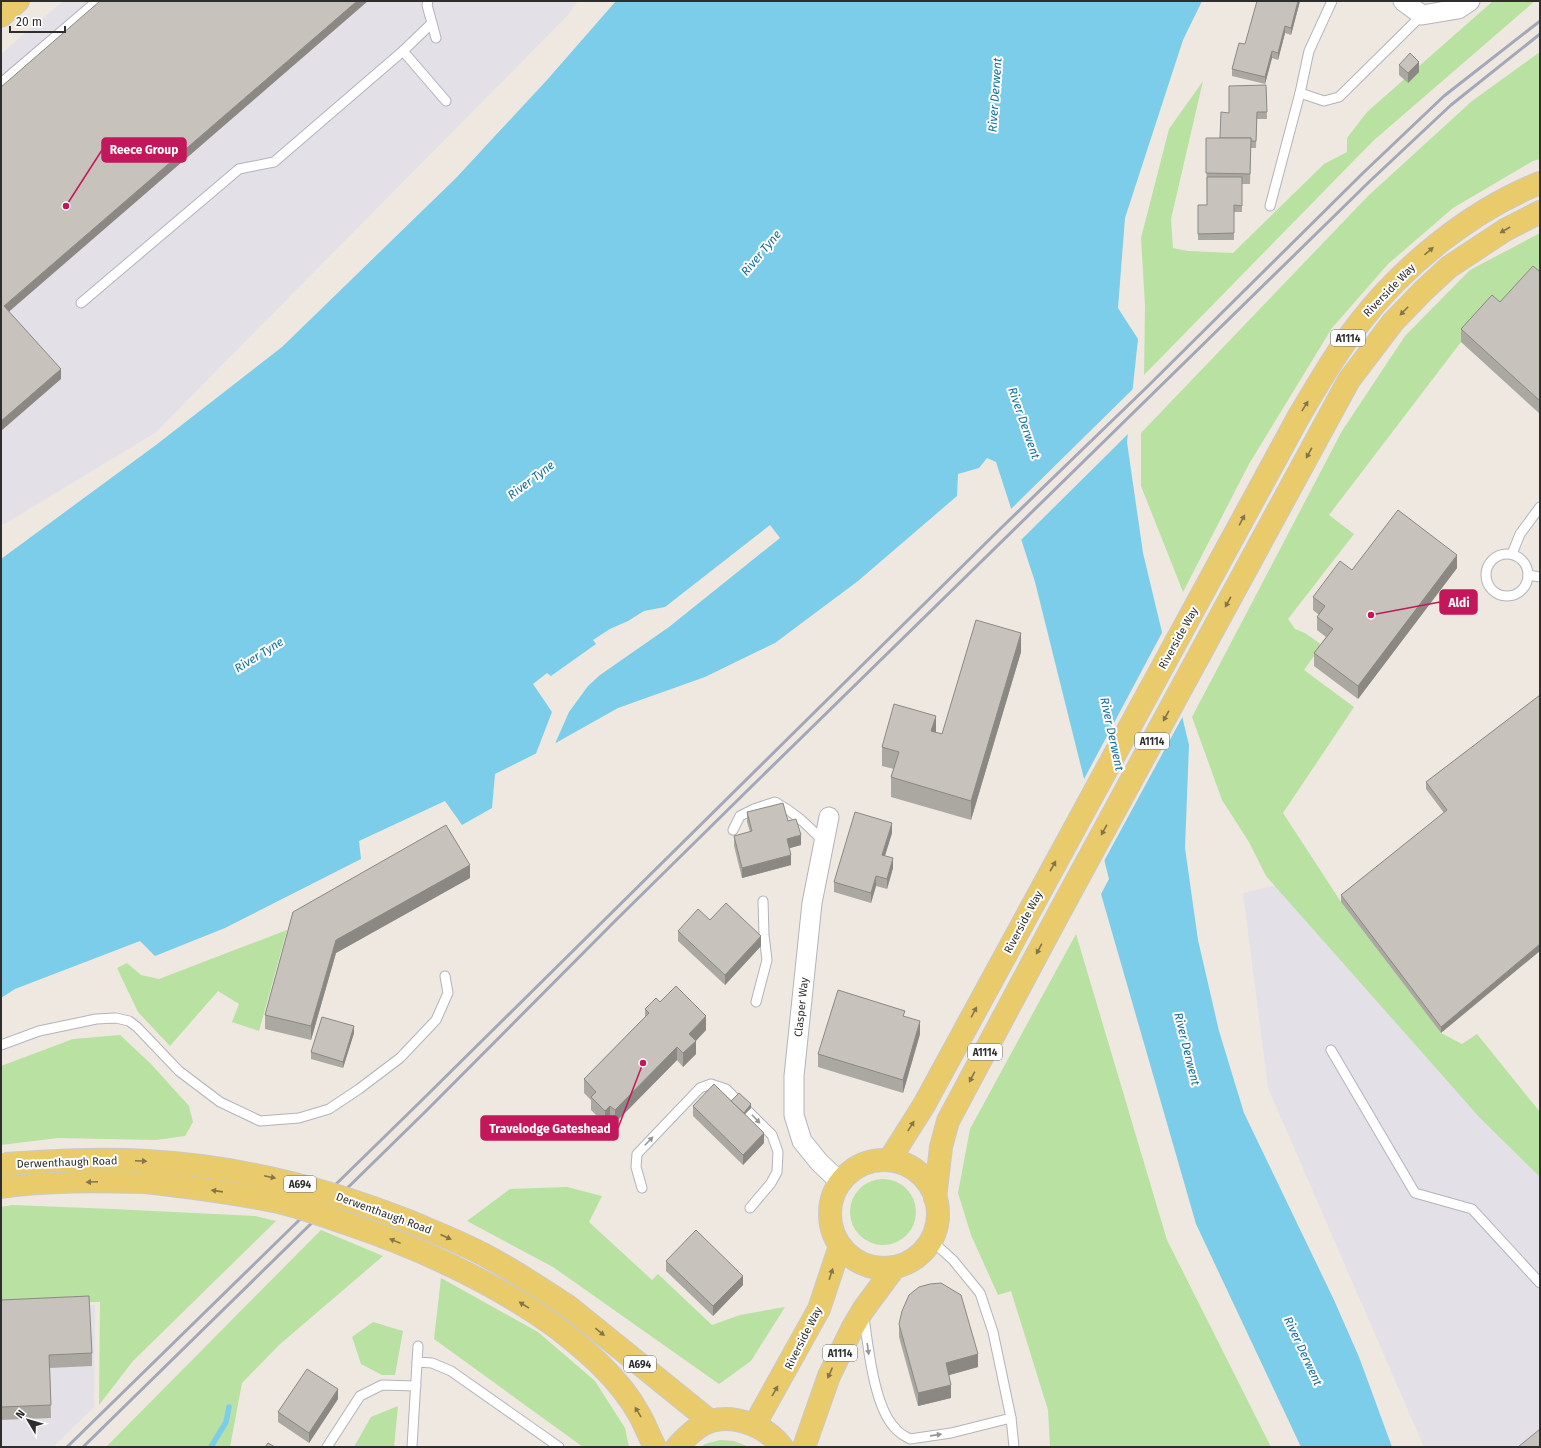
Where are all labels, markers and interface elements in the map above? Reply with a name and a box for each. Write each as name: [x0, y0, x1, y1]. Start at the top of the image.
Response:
scale bar: [10, 8, 65, 34]
text: 20 m: [16, 15, 42, 29]
water label: River Derwent: [985, 57, 1005, 133]
callout: Reece Group: [102, 138, 186, 162]
text: Reece Group: [110, 143, 178, 157]
water label: River Tyne: [738, 227, 784, 279]
one-way arrow: [1499, 227, 1511, 234]
one-way arrow: [1424, 246, 1435, 255]
street label: Riverside Way: [1361, 261, 1418, 320]
one-way arrow: [1399, 306, 1409, 316]
road number: A1114: [1331, 330, 1365, 346]
water label: River Derwent: [1005, 385, 1043, 461]
one-way arrow: [1301, 401, 1309, 411]
one-way arrow: [1306, 447, 1312, 459]
water label: River Tyne: [505, 458, 557, 502]
one-way arrow: [1239, 514, 1246, 525]
callout: Aldi: [1440, 590, 1477, 614]
one-way arrow: [1225, 596, 1231, 608]
text: Aldi: [1447, 596, 1470, 610]
street label: Riverside Way: [1156, 604, 1201, 672]
water label: River Tyne: [232, 635, 286, 675]
water label: River Derwent: [1097, 696, 1127, 773]
one-way arrow: [1162, 710, 1169, 722]
road number: A1114: [1135, 733, 1169, 749]
one-way arrow: [1100, 824, 1107, 836]
one-way arrow: [1050, 860, 1057, 872]
street label: Riverside Way: [1002, 888, 1046, 956]
one-way arrow: [1036, 944, 1043, 955]
street label: Clasper Way: [792, 976, 811, 1038]
one-way arrow: [971, 1006, 978, 1018]
water label: River Derwent: [1171, 1011, 1203, 1088]
road number: A1114: [968, 1044, 1002, 1060]
one-way arrow: [968, 1071, 975, 1082]
one-way arrow: [751, 1114, 761, 1124]
callout: Travelodge Gateshead: [481, 1116, 618, 1140]
one-way arrow: [908, 1120, 915, 1132]
text: Travelodge Gateshead: [489, 1122, 611, 1136]
one-way arrow: [644, 1136, 654, 1146]
street label: Derwenthaugh Road: [16, 1154, 118, 1171]
one-way arrow: [135, 1157, 147, 1164]
one-way arrow: [264, 1175, 276, 1181]
road number: A694: [284, 1176, 316, 1192]
one-way arrow: [86, 1178, 98, 1185]
one-way arrow: [211, 1188, 223, 1194]
street label: Derwenthaugh Road: [334, 1190, 433, 1237]
one-way arrow: [440, 1234, 452, 1240]
one-way arrow: [389, 1238, 401, 1244]
one-way arrow: [828, 1267, 834, 1279]
one-way arrow: [519, 1301, 529, 1309]
street label: Riverside Way: [782, 1304, 825, 1372]
water label: River Derwent: [1281, 1314, 1325, 1388]
one-way arrow: [594, 1328, 605, 1336]
one-way arrow: [865, 1343, 871, 1355]
road number: A1114: [823, 1345, 857, 1361]
road number: A694: [624, 1356, 656, 1372]
one-way arrow: [827, 1367, 833, 1379]
one-way arrow: [771, 1385, 778, 1397]
north arrow: [8, 1400, 48, 1440]
one-way arrow: [634, 1406, 641, 1418]
text: N: [13, 1407, 28, 1421]
one-way arrow: [930, 1432, 942, 1438]

